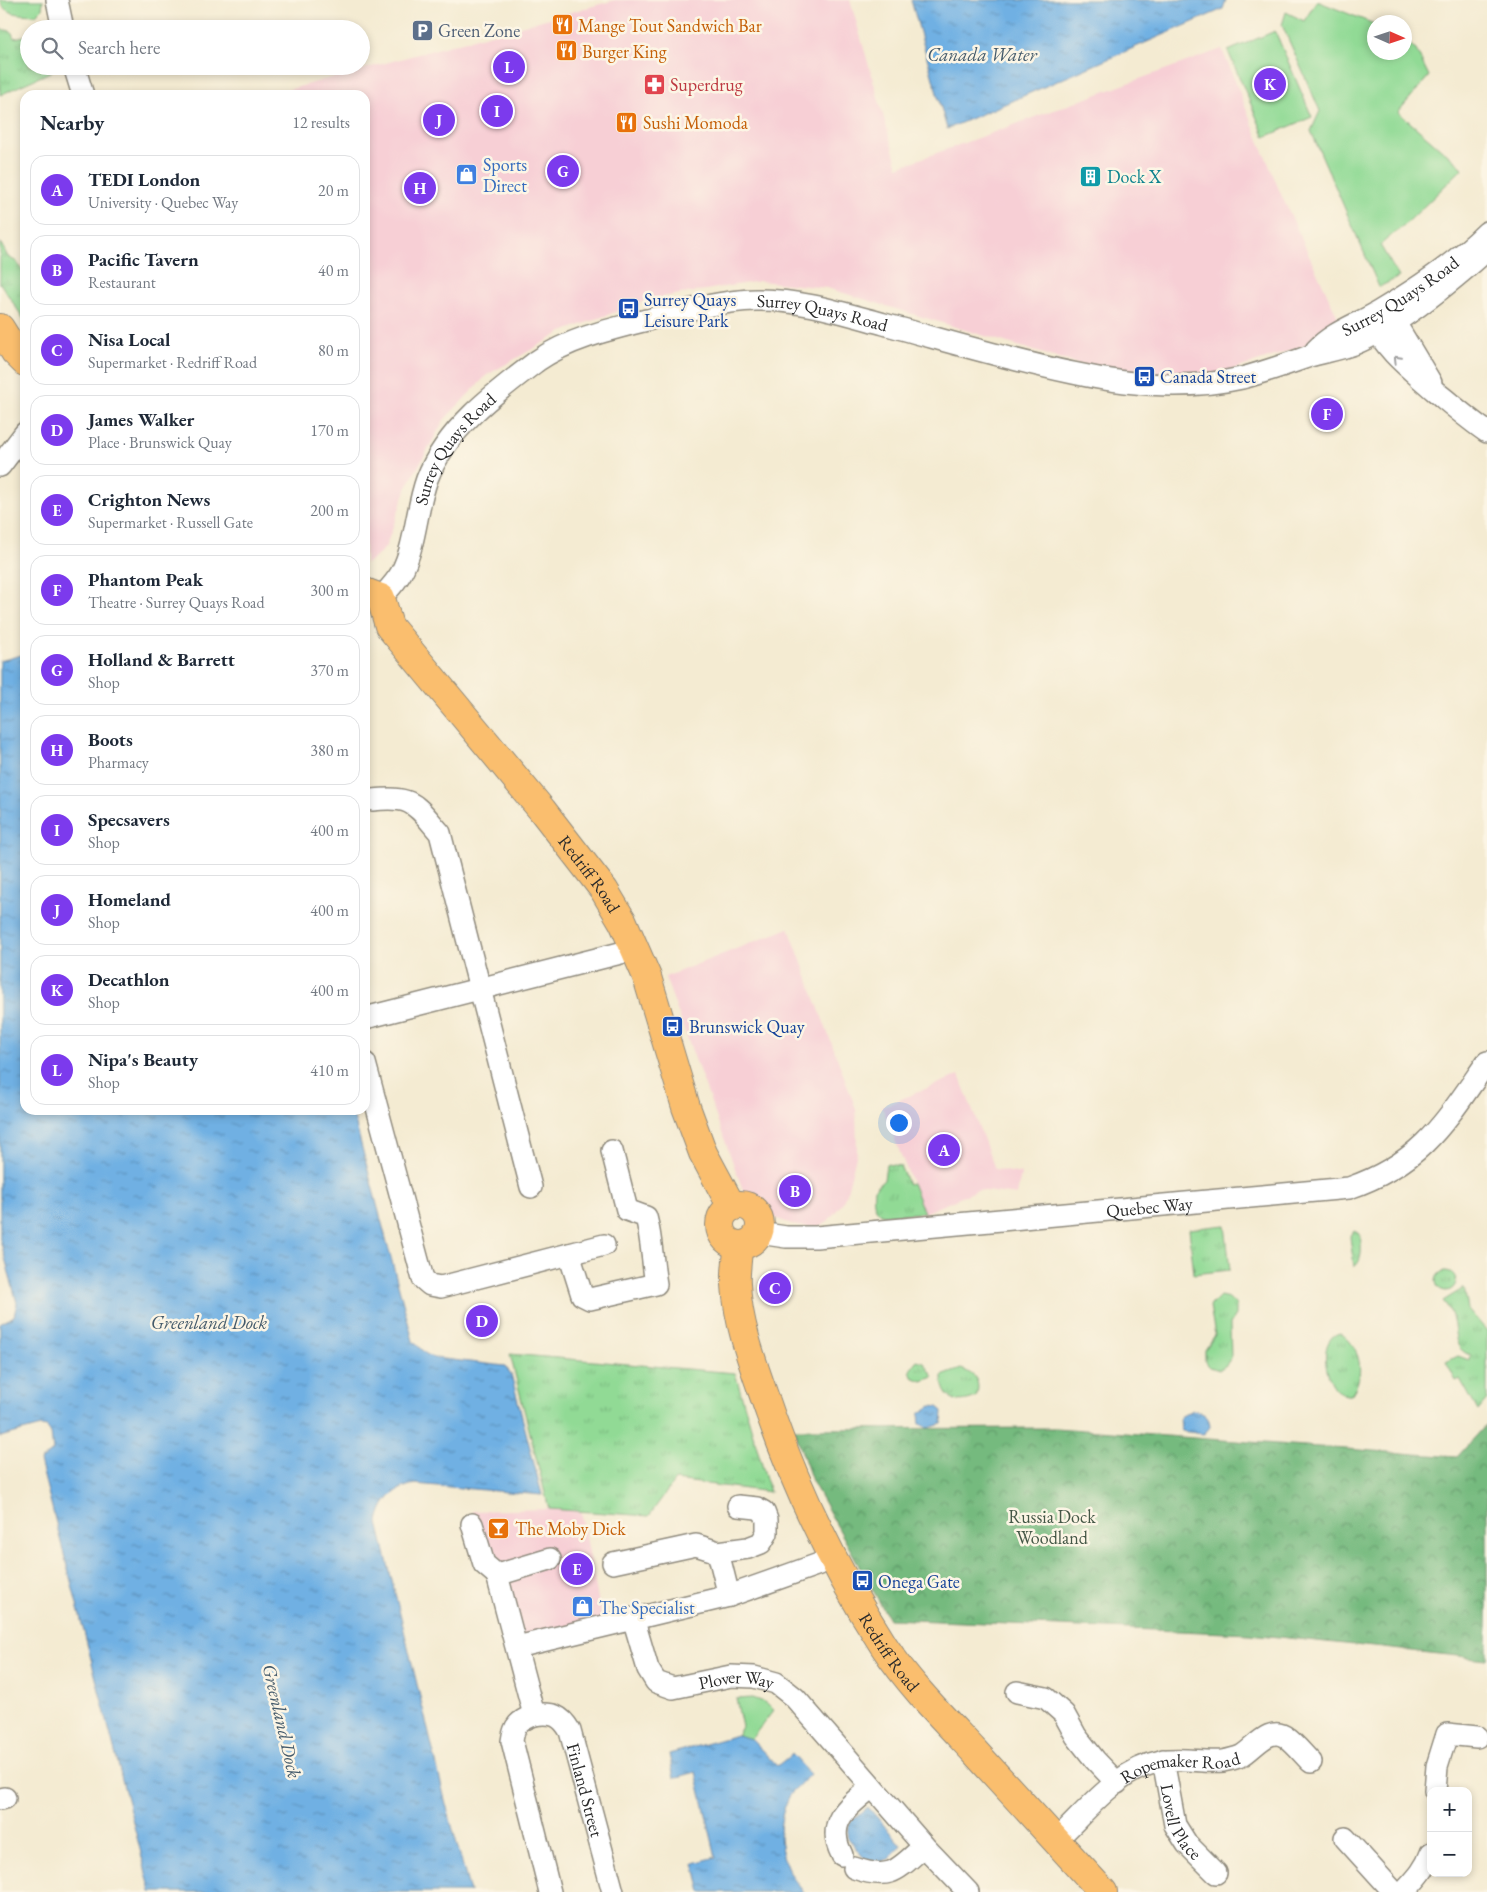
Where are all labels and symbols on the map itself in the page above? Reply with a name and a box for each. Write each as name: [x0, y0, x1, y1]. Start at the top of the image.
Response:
restaurant icon: Mange Tout Sandwich Bar: [550, 13, 574, 37]
place label: Mange Tout Sandwich Bar: [578, 14, 762, 37]
north arrow: [1367, 15, 1412, 60]
parking icon: Green Zone: [410, 18, 434, 42]
place label: Green Zone: [438, 19, 520, 42]
restaurant icon: Burger King: [554, 39, 578, 63]
place label: Burger King: [582, 40, 667, 63]
water label: Canada Water: [927, 42, 1037, 67]
pin: L: [493, 48, 525, 86]
pin: K: [1254, 65, 1286, 103]
pharmacy icon: Superdrug: [642, 72, 666, 96]
place label: Superdrug: [670, 73, 743, 96]
pin: I: [481, 92, 513, 130]
pin: J: [423, 101, 455, 139]
restaurant icon: Sushi Momoda: [615, 110, 639, 134]
place label: Sushi Momoda: [643, 111, 749, 134]
pin: G: [547, 152, 579, 190]
place label: Sports Direct: [483, 153, 527, 197]
shop icon: Sports Direct: [455, 162, 479, 186]
building icon: Dock X: [1079, 164, 1103, 188]
place label: Dock X: [1107, 165, 1162, 188]
pin: H: [404, 169, 436, 207]
street label: Surrey Quays Road: [1337, 250, 1464, 341]
place label: Surrey Quays Leisure Park: [644, 288, 736, 332]
street label: Surrey Quays Road: [757, 288, 891, 336]
bus stop icon: Surrey Quays Leisure Park: [616, 297, 640, 321]
one-way arrow: [1394, 356, 1403, 365]
bus stop icon: Canada Street: [1132, 364, 1156, 388]
place label: Canada Street: [1160, 365, 1256, 388]
street label: Surrey Quays Road: [409, 387, 501, 507]
pin: F: [1311, 395, 1343, 433]
street label: Redriff Road: [554, 830, 626, 917]
bus stop icon: Brunswick Quay: [661, 1014, 685, 1038]
place label: Brunswick Quay: [689, 1015, 805, 1038]
your location: [886, 1110, 912, 1136]
pin: A: [928, 1131, 960, 1169]
pin: B: [779, 1172, 811, 1210]
street label: Quebec Way: [1105, 1191, 1194, 1222]
pin: C: [759, 1269, 791, 1307]
pin: D: [466, 1302, 498, 1340]
water label: Greenland Dock: [151, 1310, 268, 1335]
park label: Russia Dock Woodland: [1008, 1505, 1096, 1549]
bar icon: The Moby Dick: [487, 1516, 511, 1540]
place label: The Moby Dick: [515, 1517, 626, 1540]
pin: E: [561, 1550, 593, 1588]
bus stop icon: Onega Gate: [850, 1569, 874, 1593]
place label: Onega Gate: [878, 1570, 960, 1593]
shop icon: The Specialist: [571, 1595, 595, 1619]
place label: The Specialist: [599, 1596, 695, 1619]
street label: Redriff Road: [854, 1608, 926, 1697]
water label: Greenland Dock: [257, 1661, 307, 1781]
street label: Plover Way: [696, 1664, 777, 1694]
street label: Finland Street: [562, 1740, 609, 1840]
street label: Ropemaker Road: [1115, 1746, 1243, 1788]
street label: Lovell Place: [1156, 1782, 1207, 1864]

